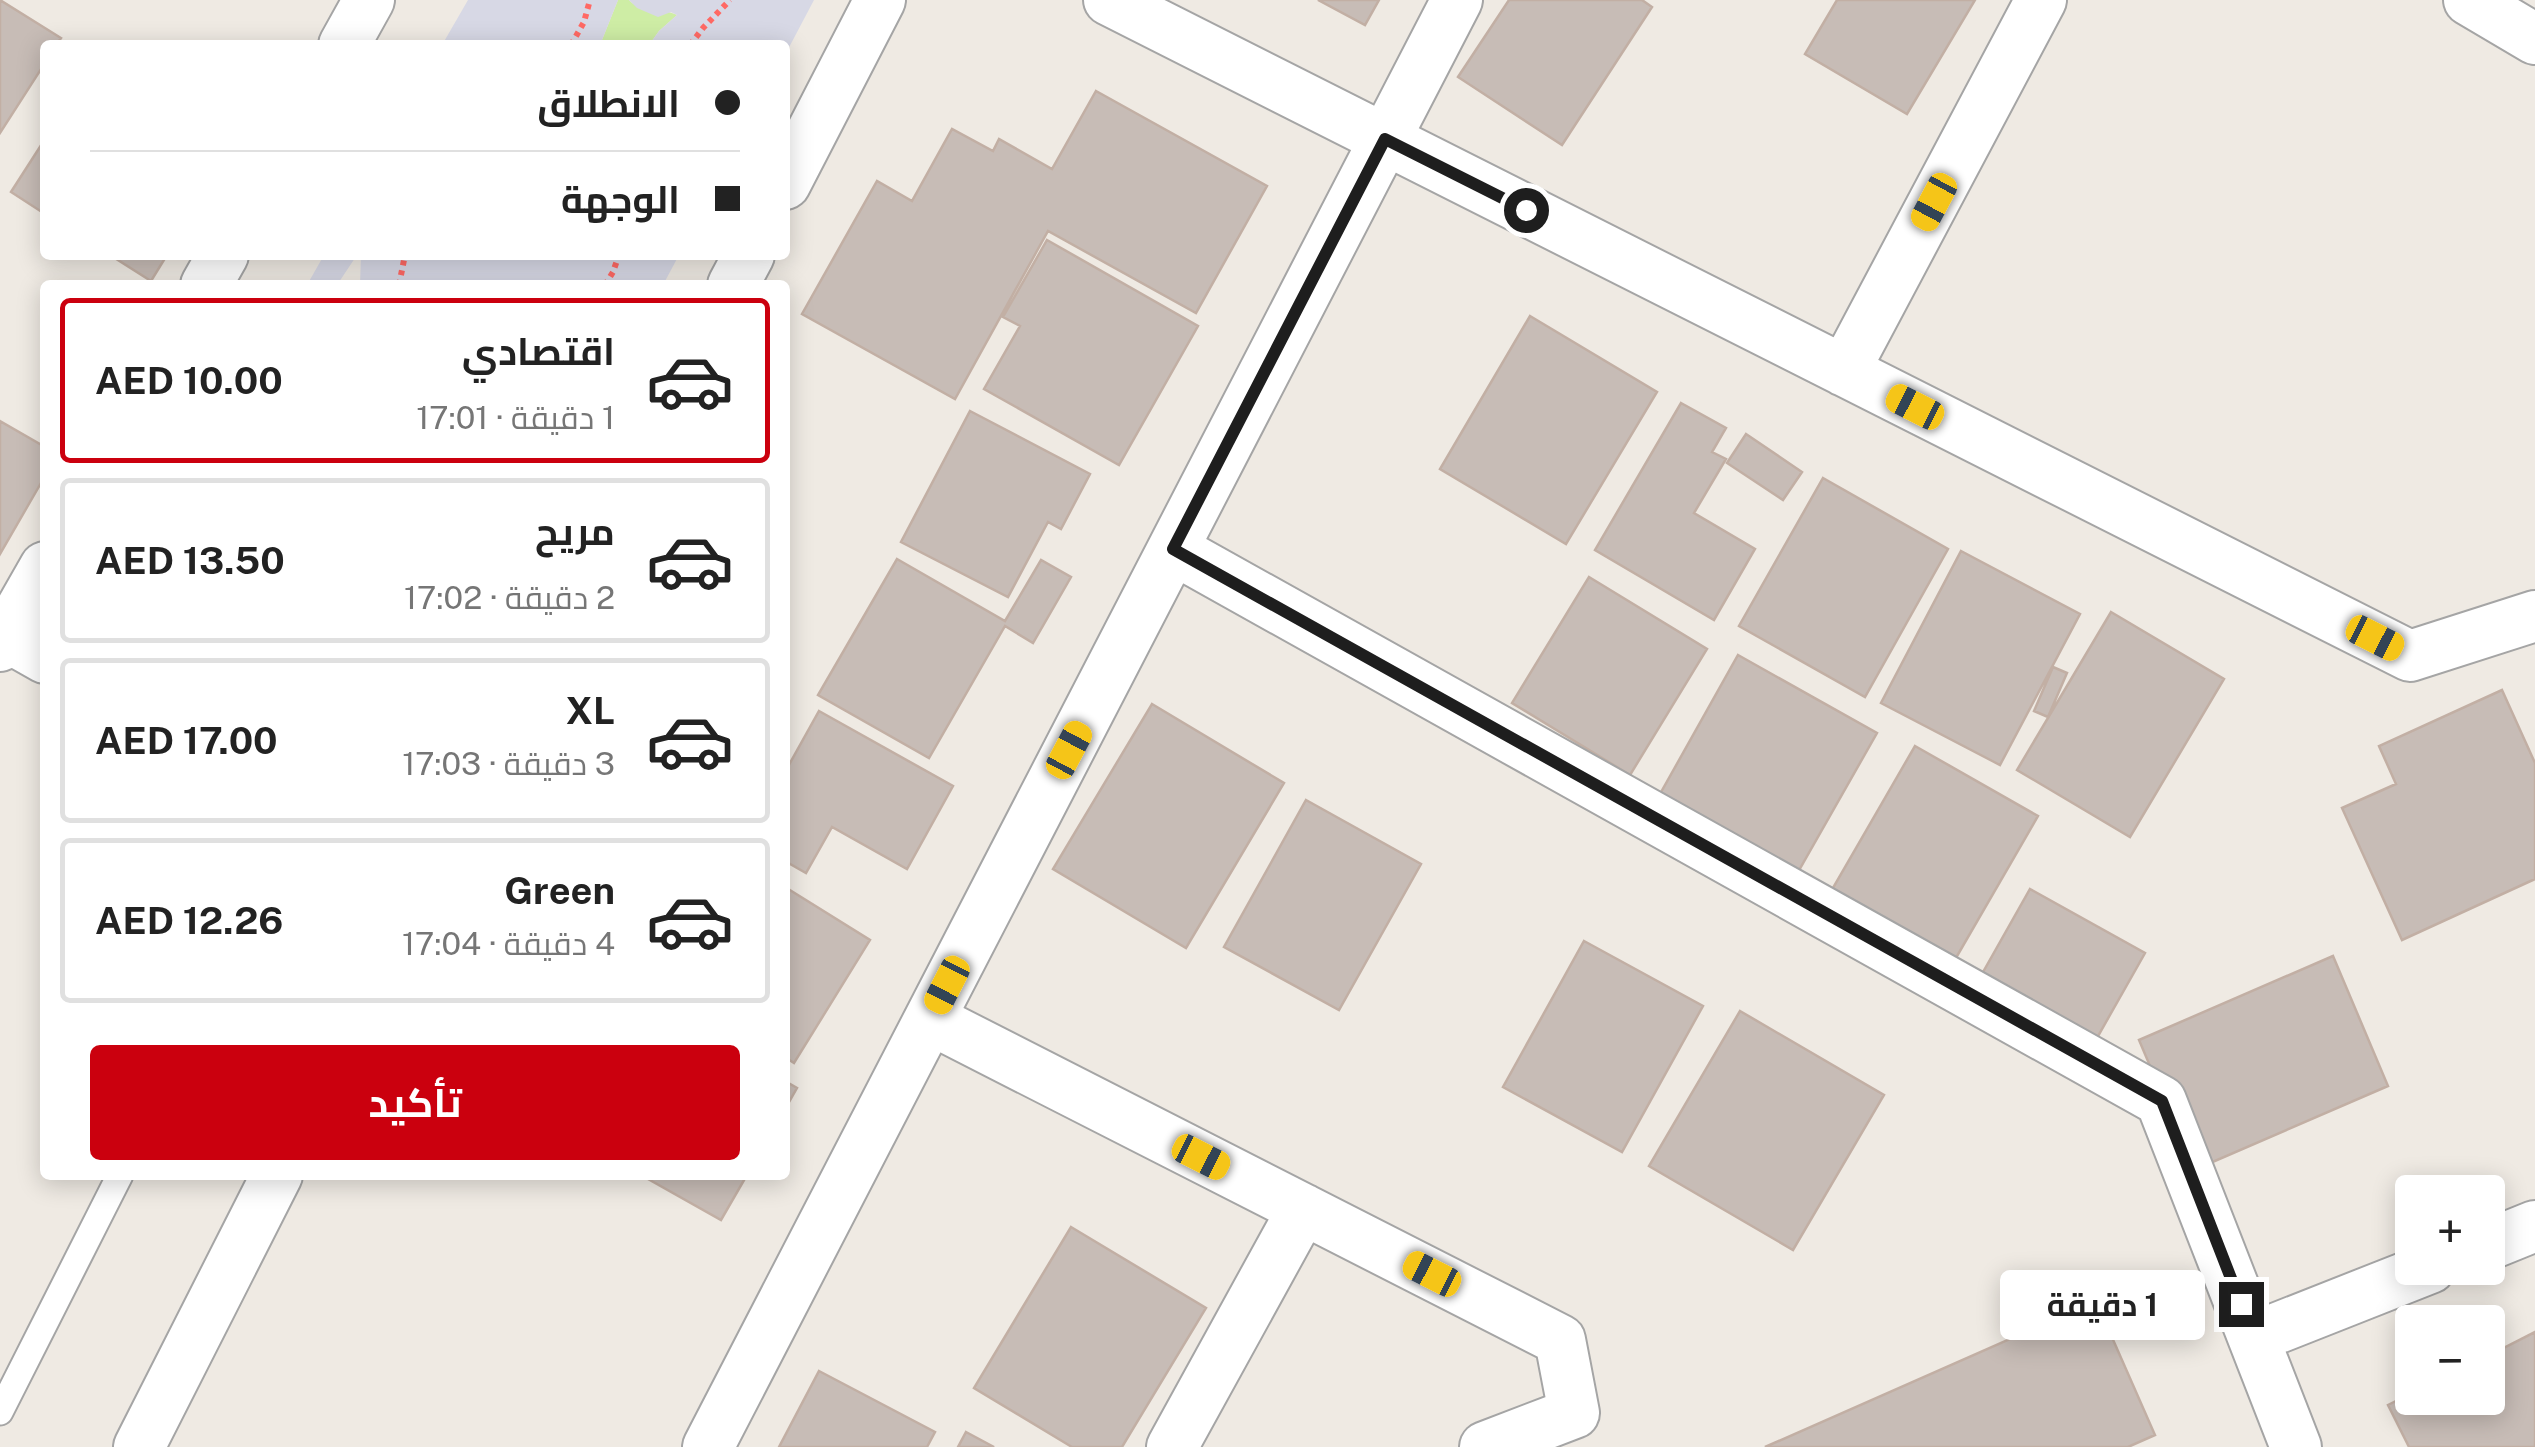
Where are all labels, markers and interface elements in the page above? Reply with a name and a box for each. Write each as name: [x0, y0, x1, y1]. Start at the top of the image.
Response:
text: الانطلاق: [537, 81, 680, 126]
car: [1907, 168, 1961, 236]
text: الوجهة: [561, 177, 680, 222]
route start: [1504, 188, 1549, 233]
text: اقتصادي: [462, 329, 615, 374]
icon: car: [645, 336, 735, 426]
text: AED 10.00: [95, 358, 283, 403]
car: [1881, 380, 1949, 434]
text: 1 دقيقة · 17:01: [416, 399, 615, 436]
text: مريح: [535, 509, 615, 554]
icon: car: [645, 516, 735, 606]
text: AED 13.50: [95, 538, 285, 583]
text: 2 دقيقة · 17:02: [404, 579, 615, 616]
car: [2341, 611, 2409, 665]
text: XL: [566, 688, 615, 733]
icon: car: [645, 696, 735, 786]
car: [1042, 716, 1096, 784]
text: AED 17.00: [95, 718, 278, 763]
text: 3 دقيقة · 17:03: [402, 745, 615, 782]
text: Green: [504, 868, 615, 913]
icon: car: [645, 876, 735, 966]
text: AED 12.26: [95, 898, 283, 943]
text: 4 دقيقة · 17:04: [402, 925, 615, 962]
car: [920, 951, 974, 1019]
button: تأكيد: [90, 1045, 740, 1160]
car: [1167, 1130, 1235, 1184]
map controls: [2395, 1175, 2505, 1415]
button: +: [2395, 1175, 2505, 1285]
car: [1398, 1247, 1466, 1301]
callout: 1 دقيقة: [2001, 1269, 2206, 1339]
route end: [2219, 1282, 2264, 1327]
text: 1 دقيقة: [2047, 1286, 2158, 1323]
button: −: [2395, 1305, 2505, 1415]

